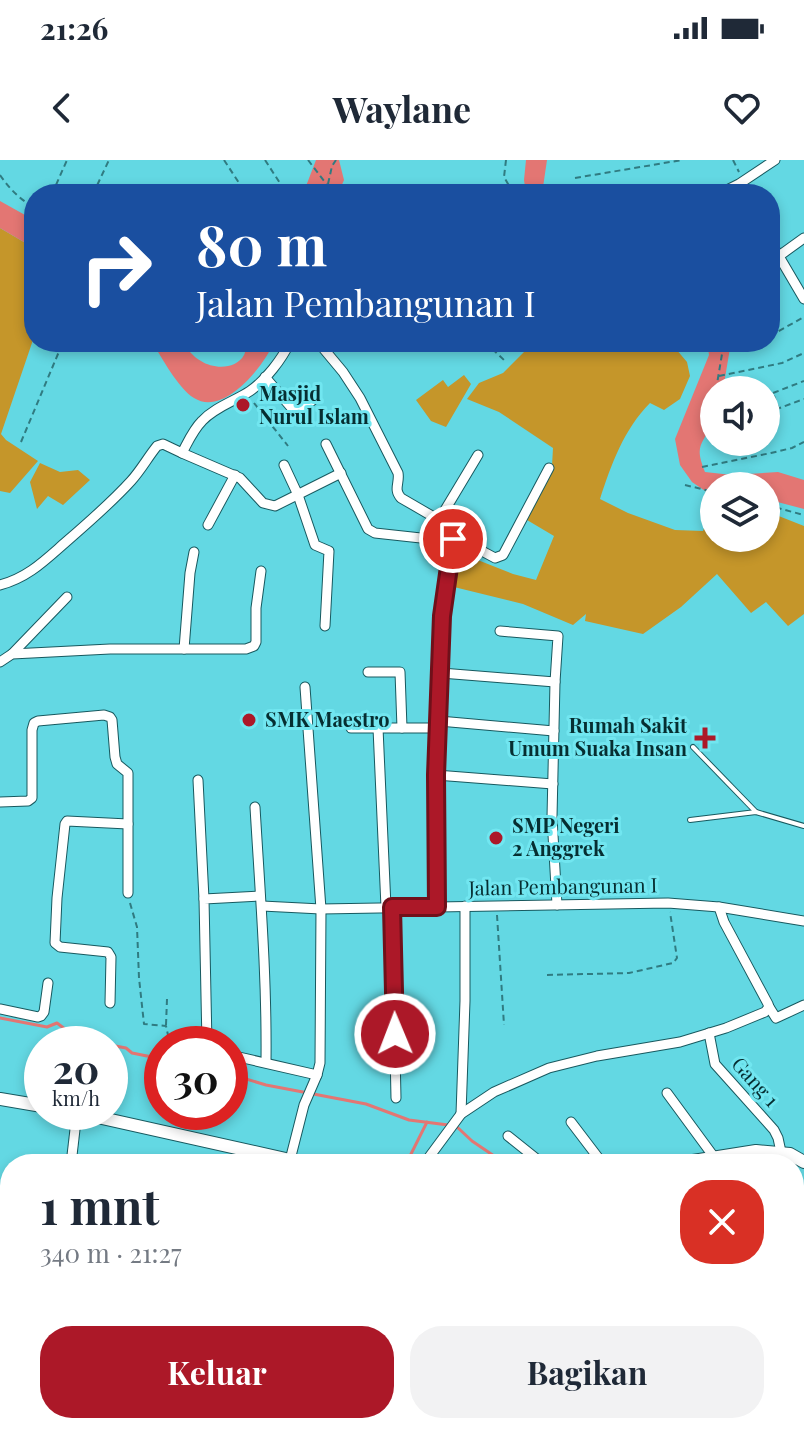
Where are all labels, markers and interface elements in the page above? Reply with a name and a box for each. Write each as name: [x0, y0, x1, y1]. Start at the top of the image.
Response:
text: 21:26: [40, 8, 108, 48]
text: Waylane: [333, 84, 471, 132]
icon: back: [40, 86, 84, 130]
icon: heart: [720, 86, 764, 130]
text: 80 m: [196, 206, 327, 281]
icon: right: [64, 216, 168, 320]
text: Jalan Pembangunan I: [196, 278, 536, 326]
map controls: [700, 376, 780, 552]
button: sound: [700, 376, 780, 456]
place label: Masjid Nurul Islam: [259, 379, 369, 429]
marker: Masjid Nurul Islam: [234, 396, 252, 414]
button: layers: [700, 472, 780, 552]
pin: [419, 505, 487, 573]
icon: arrive: [431, 517, 475, 561]
place label: SMK Maestro: [265, 705, 389, 732]
marker: SMK Maestro: [240, 711, 258, 729]
place label: Rumah Sakit Umum Suaka Insan: [508, 711, 688, 761]
marker: Rumah Sakit Umum Suaka Insan: [694, 727, 716, 749]
place label: SMP Negeri 2 Anggrek: [512, 811, 620, 861]
marker: SMP Negeri 2 Anggrek: [487, 829, 505, 847]
street label: Jalan Pembangunan I: [467, 870, 658, 901]
position arrow: [353, 992, 437, 1076]
speed limit sign: 30: [144, 1026, 248, 1130]
text: 20: [53, 1041, 99, 1094]
street label: Gang 1: [726, 1050, 786, 1112]
text: km/h: [52, 1084, 100, 1111]
text: 1 mnt: [40, 1173, 159, 1237]
button: close: [680, 1180, 764, 1264]
text: 340 m · 21:27: [40, 1235, 182, 1270]
button: Keluar: [40, 1326, 394, 1418]
button: Bagikan: [410, 1326, 764, 1418]

